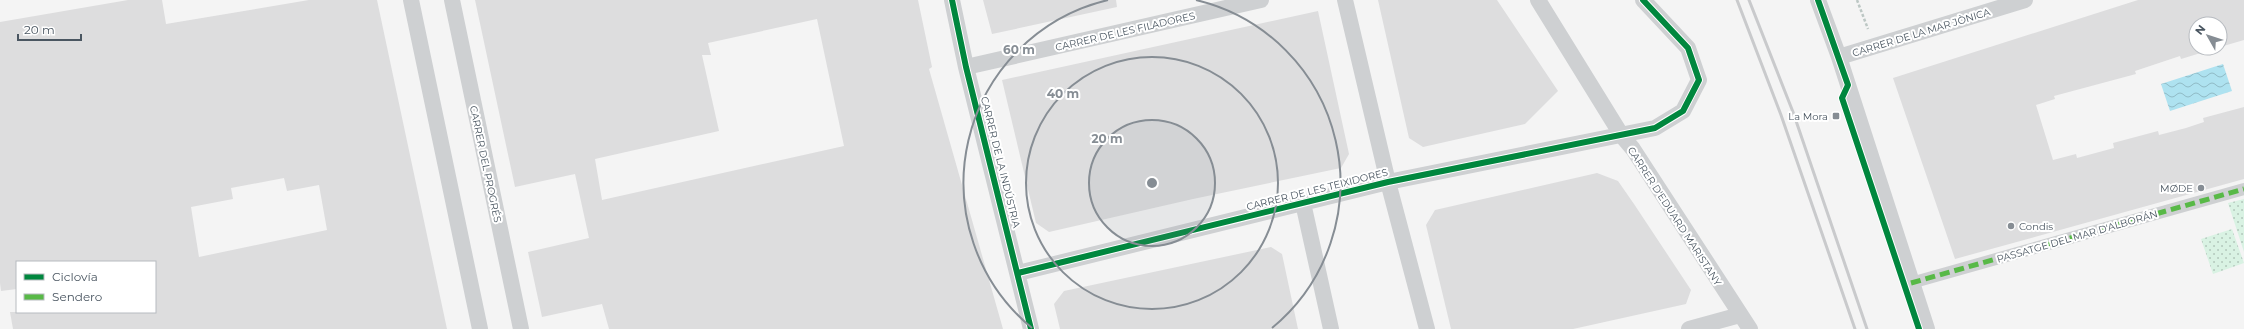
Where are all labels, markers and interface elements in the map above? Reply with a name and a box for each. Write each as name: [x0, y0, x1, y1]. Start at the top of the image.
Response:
street label: CARRER DE LA MAR JÒNICA: [1851, 5, 1992, 60]
street label: CARRER DE LES FILADORES: [1054, 9, 1196, 54]
scale bar: [18, 16, 81, 42]
north arrow: [2188, 16, 2228, 56]
text: 20 m: [24, 22, 55, 37]
text: N: [2192, 22, 2208, 38]
text: 60 m: [1003, 42, 1035, 57]
text: 40 m: [1047, 86, 1079, 101]
street label: CARRER DE LA INDÚSTRIA: [978, 95, 1023, 230]
street label: CARRER DEL PROGRÉS: [467, 105, 504, 224]
place label: La Mora: [1788, 110, 1828, 123]
marker: La Mora: [1831, 111, 1841, 121]
text: 20 m: [1091, 131, 1123, 146]
street label: CARRER D'EDUARD MARISTANY: [1625, 144, 1725, 289]
street label: CARRER DE LES TEIXIDORES: [1245, 166, 1389, 213]
centre of rings: [1145, 176, 1159, 190]
place label: MØDE: [2160, 182, 2193, 195]
marker: MØDE: [2196, 183, 2206, 193]
street label: PASSATGE DEL MAR D'ALBORÁN: [1995, 207, 2159, 266]
place label: Condis: [2019, 220, 2053, 233]
marker: Condis: [2006, 221, 2016, 231]
legend: [16, 261, 156, 313]
text: Ciclovía: [52, 269, 98, 284]
text: Sendero: [52, 289, 102, 304]

